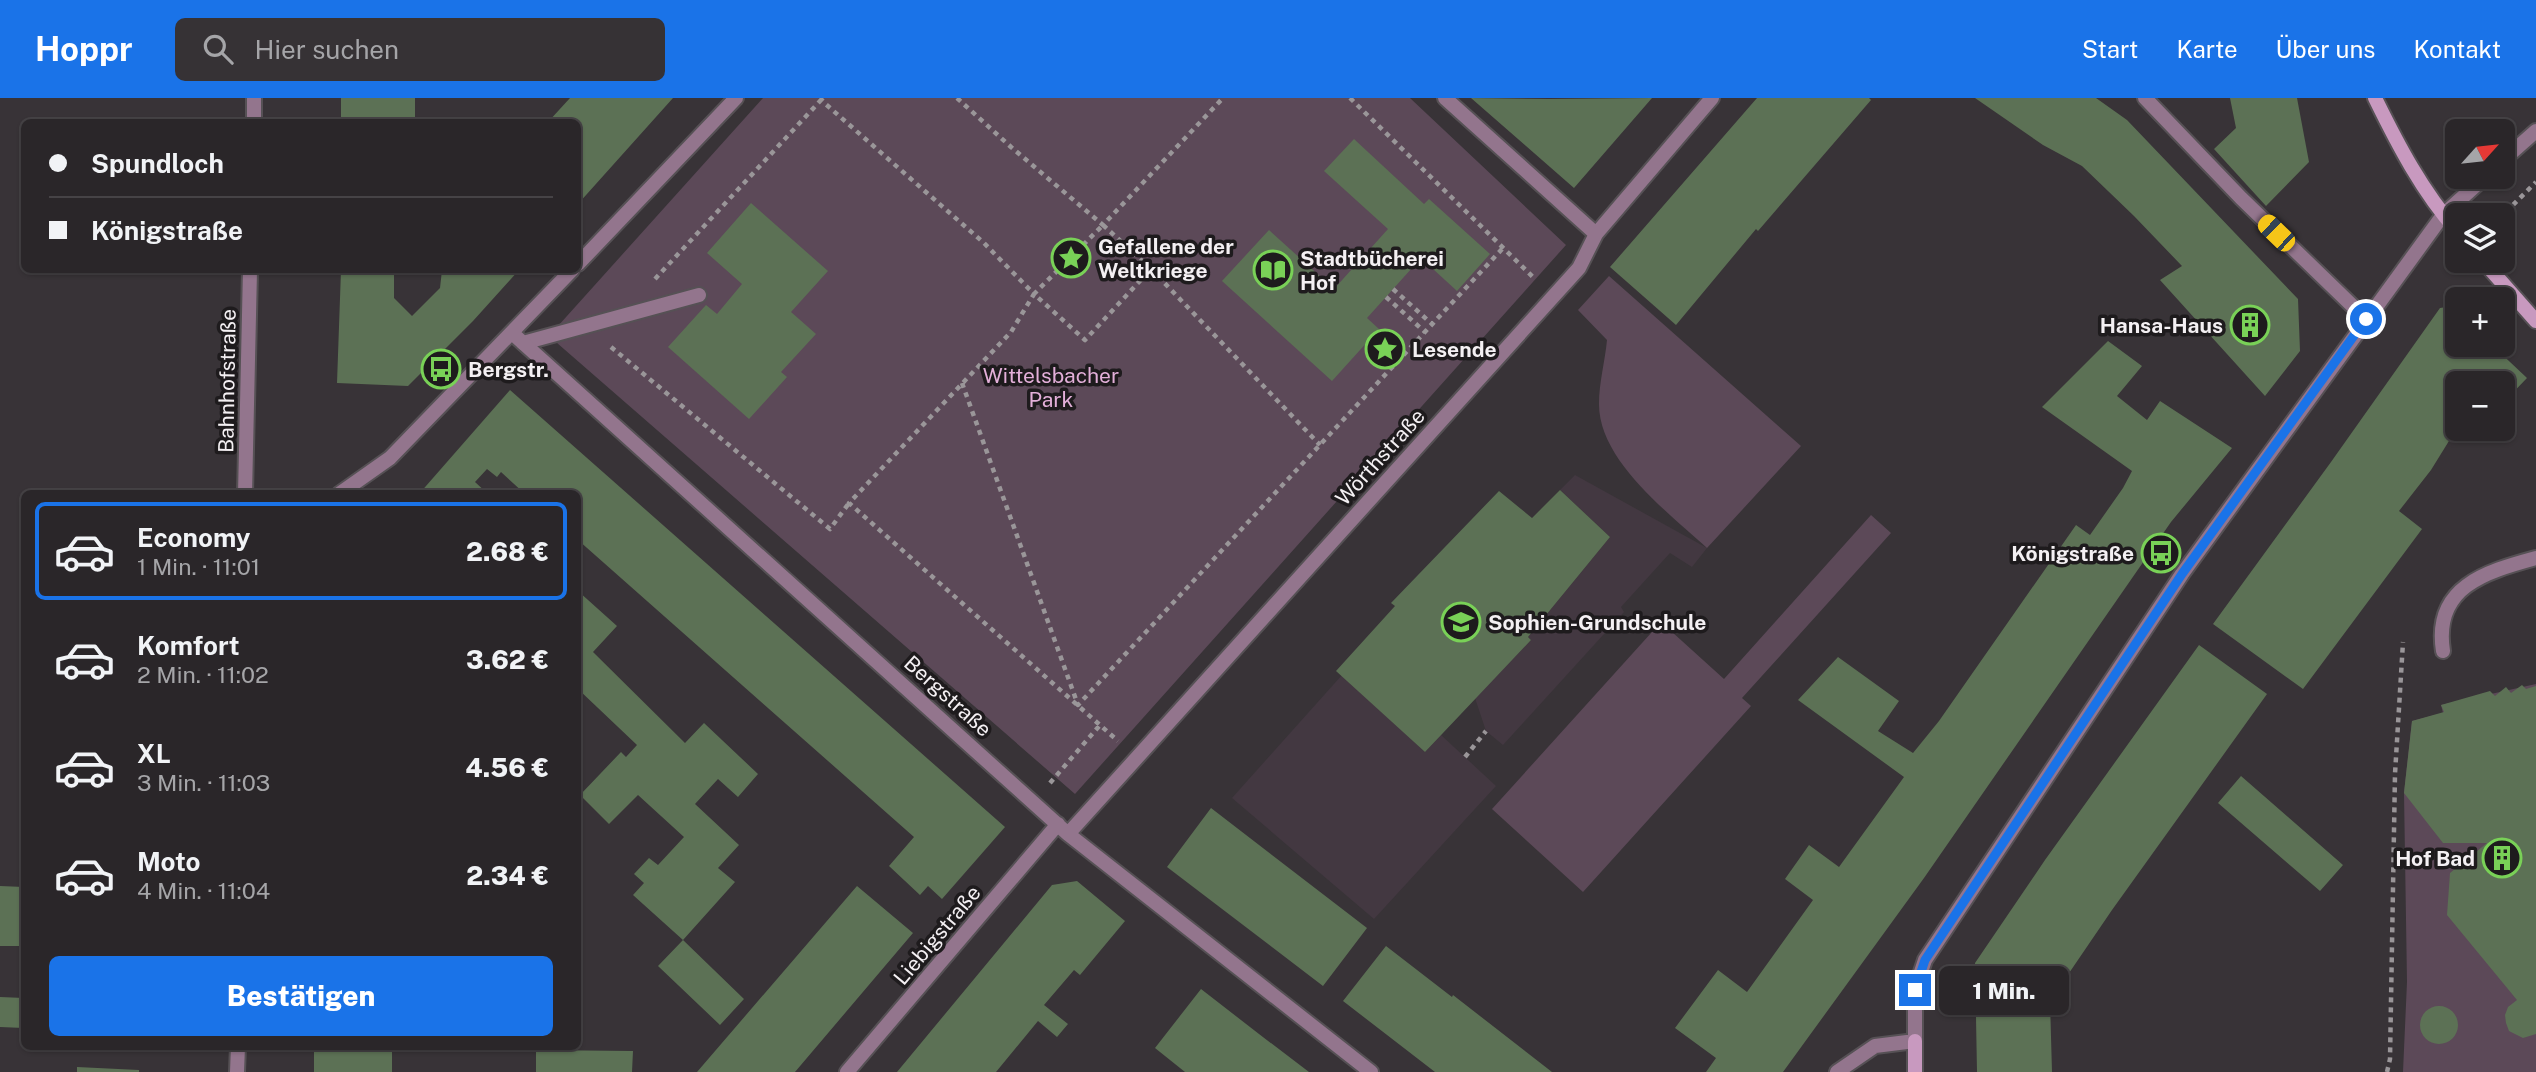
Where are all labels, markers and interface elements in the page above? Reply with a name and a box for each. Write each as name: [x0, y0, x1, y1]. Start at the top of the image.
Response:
search box: [175, 18, 665, 81]
text: Hoppr: [35, 30, 133, 68]
icon: search: [199, 30, 237, 68]
text: Hier suchen: [255, 34, 399, 65]
text: Start: [2082, 35, 2138, 63]
text: Karte: [2176, 35, 2238, 63]
text: Über uns: [2276, 35, 2375, 63]
text: Kontakt: [2413, 35, 2501, 63]
north arrow: [2445, 119, 2515, 189]
map controls: [2445, 119, 2515, 441]
text: Spundloch: [91, 148, 224, 179]
button: layers: [2445, 203, 2515, 273]
car: [2254, 211, 2299, 255]
text: Königstraße: [91, 215, 243, 246]
place label: Gefallene der Weltkriege: [1098, 234, 1234, 283]
place icon: Gefallene der Weltkriege: [1050, 237, 1092, 279]
place label: Stadtbücherei Hof: [1300, 246, 1444, 295]
library icon: Stadtbücherei Hof: [1252, 249, 1294, 291]
button: +: [2445, 287, 2515, 357]
route start: [2350, 303, 2382, 335]
building icon: Hansa-Haus: [2229, 304, 2271, 346]
street label: Bahnhofstraße: [213, 309, 241, 453]
place label: Hansa-Haus: [2100, 313, 2223, 338]
place icon: Lesende: [1364, 328, 1406, 370]
place label: Lesende: [1412, 337, 1497, 362]
bus stop icon: Bergstr.: [420, 348, 462, 390]
place label: Bergstr.: [468, 357, 549, 382]
park label: Wittelsbacher Park: [983, 363, 1119, 412]
button: −: [2445, 371, 2515, 441]
street label: Wörthstraße: [1330, 404, 1430, 510]
icon: car: [53, 520, 116, 583]
text: Economy: [137, 522, 250, 553]
bus stop icon: Königstraße: [2140, 532, 2182, 574]
text: 2.68 €: [466, 536, 549, 567]
place label: Königstraße: [2011, 541, 2134, 566]
text: 1 Min. · 11:01: [137, 553, 260, 580]
school or university icon: Sophien-Grundschule: [1440, 601, 1482, 643]
place label: Sophien-Grundschule: [1488, 610, 1706, 635]
icon: car: [53, 628, 116, 691]
text: Komfort: [137, 630, 239, 661]
text: 3.62 €: [466, 644, 549, 675]
street label: Bergstraße: [899, 650, 997, 742]
text: 2 Min. · 11:02: [137, 661, 269, 688]
icon: car: [53, 736, 116, 799]
text: XL: [137, 738, 171, 769]
text: 4.56 €: [465, 752, 549, 783]
text: 3 Min. · 11:03: [137, 769, 270, 796]
building icon: Hof Bad: [2481, 837, 2523, 879]
icon: car: [53, 844, 116, 907]
text: Moto: [137, 846, 200, 877]
place label: Hof Bad: [2395, 846, 2475, 871]
text: 2.34 €: [466, 860, 549, 891]
text: 4 Min. · 11:04: [137, 877, 270, 904]
street label: Liebigstraße: [888, 880, 986, 990]
button: Bestätigen: [49, 956, 553, 1036]
callout: 1 Min.: [1940, 966, 2069, 1015]
route end: [1899, 974, 1931, 1006]
text: 1 Min.: [1972, 977, 2036, 1004]

